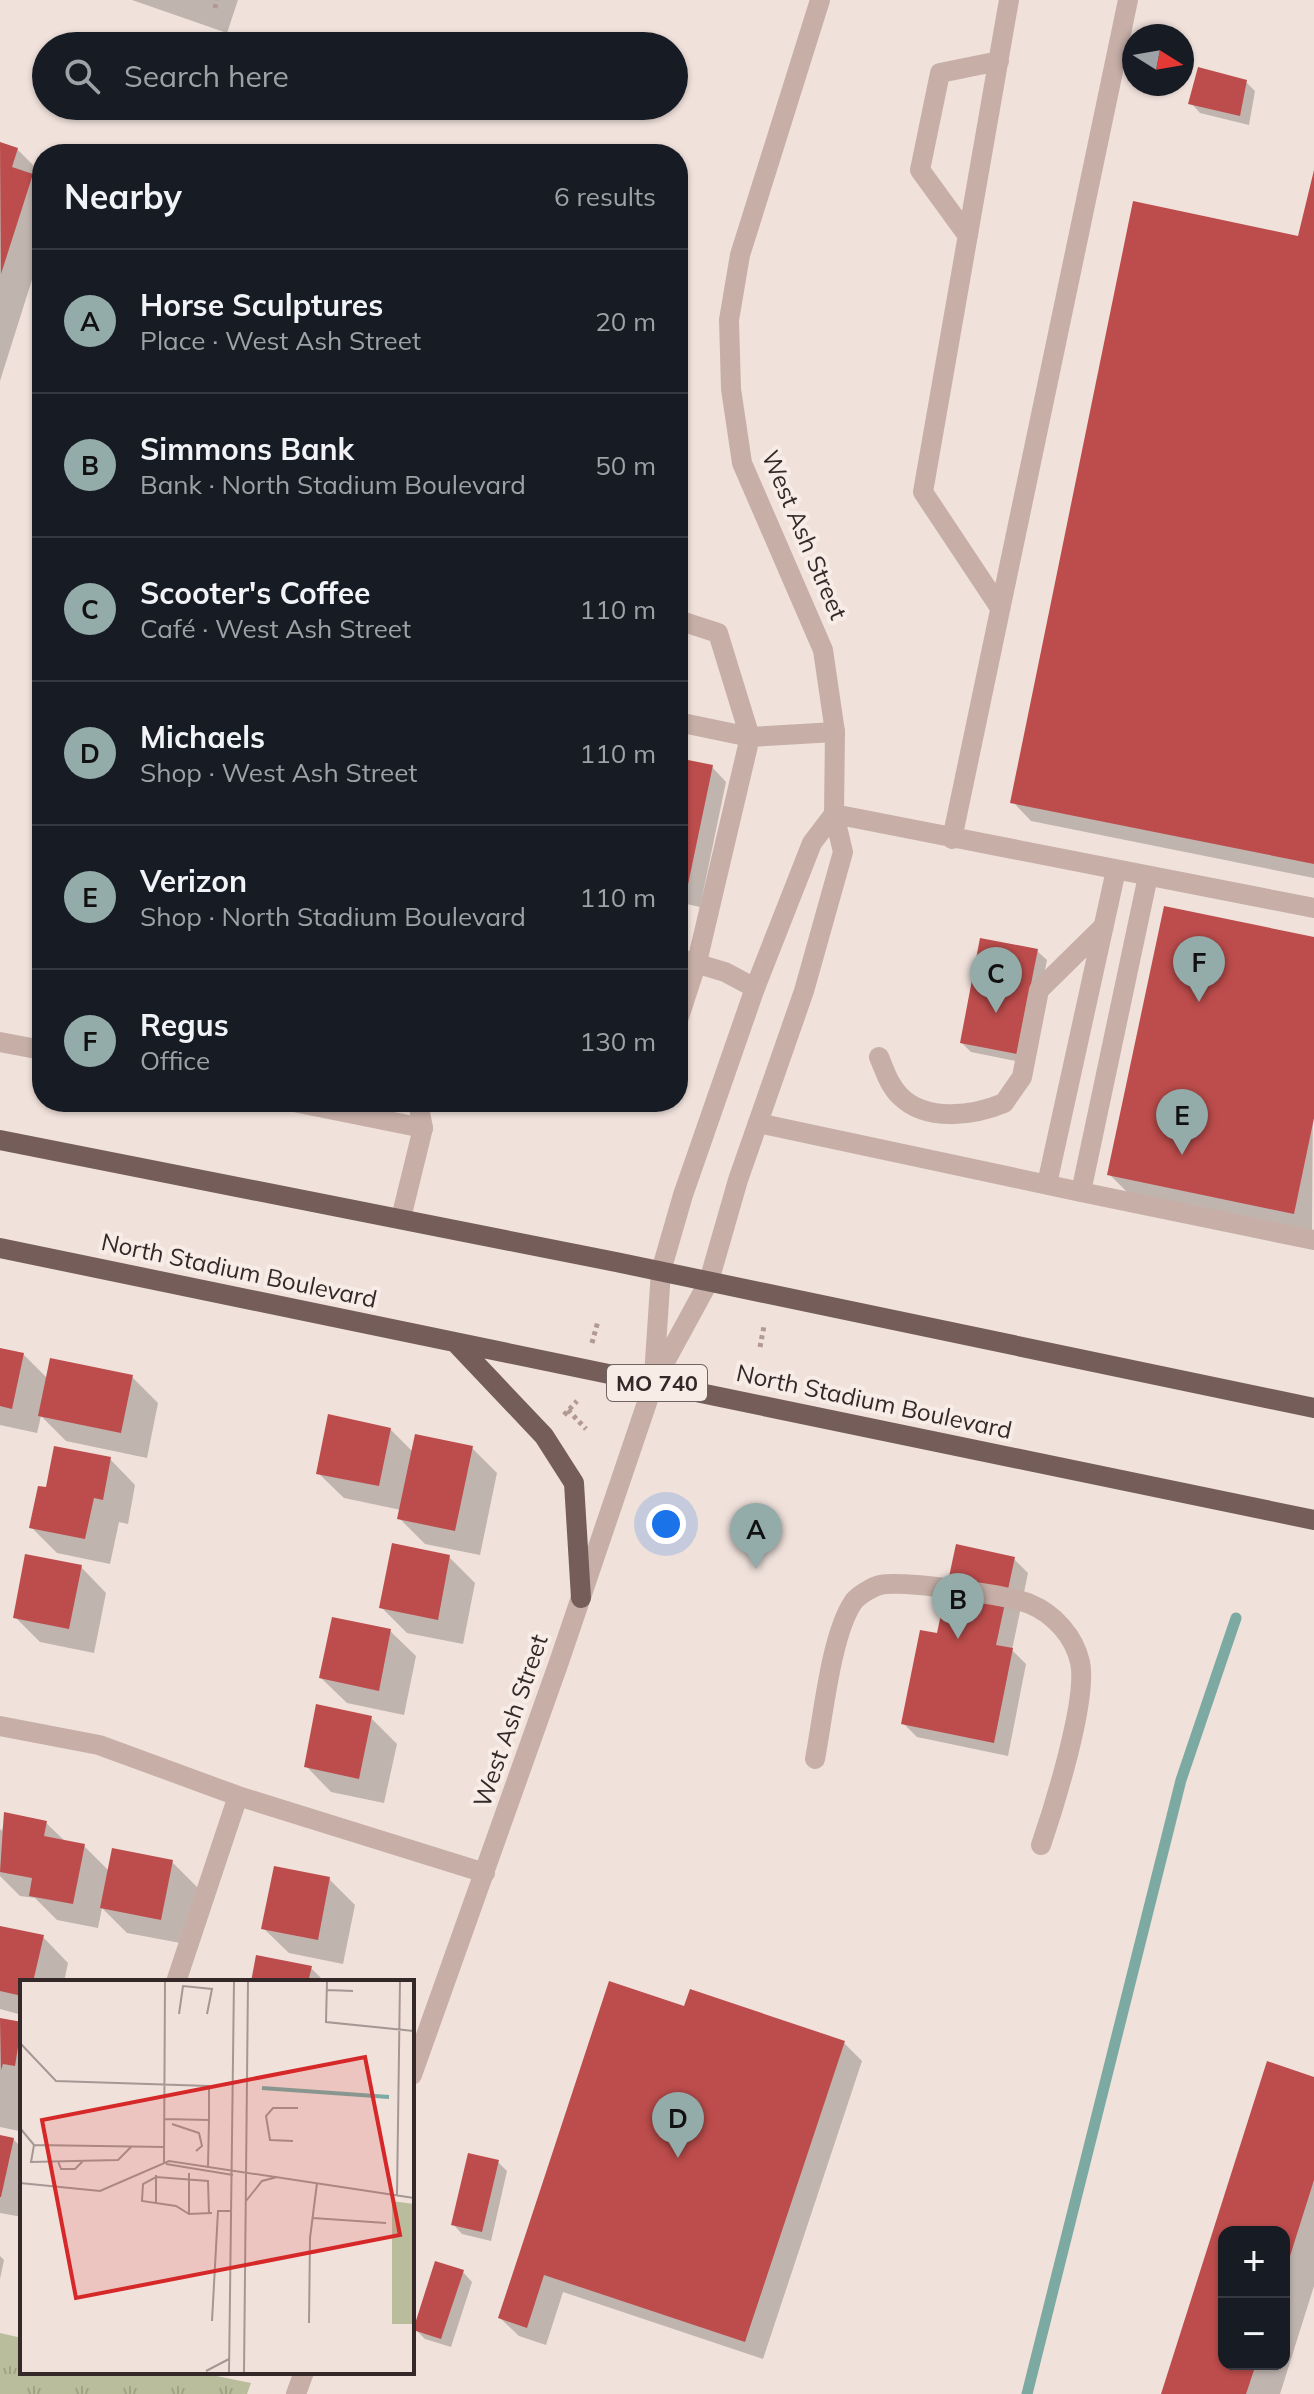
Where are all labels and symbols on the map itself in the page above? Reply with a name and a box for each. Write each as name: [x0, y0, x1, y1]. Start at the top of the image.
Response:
north arrow: [1122, 24, 1194, 96]
street label: West Ash Street: [756, 446, 854, 624]
pin: F: [1173, 936, 1225, 1002]
pin: C: [970, 947, 1022, 1013]
pin: E: [1156, 1089, 1208, 1155]
street label: North Stadium Boulevard: [99, 1226, 380, 1314]
street label: North Stadium Boulevard: [734, 1357, 1015, 1445]
road number: MO 740: [607, 1365, 707, 1401]
pin: A: [730, 1503, 782, 1569]
your location: [646, 1504, 686, 1544]
pin: B: [932, 1573, 984, 1639]
street label: West Ash Street: [466, 1630, 554, 1811]
inset map: [20, 1980, 414, 2374]
pin: D: [652, 2092, 704, 2158]

